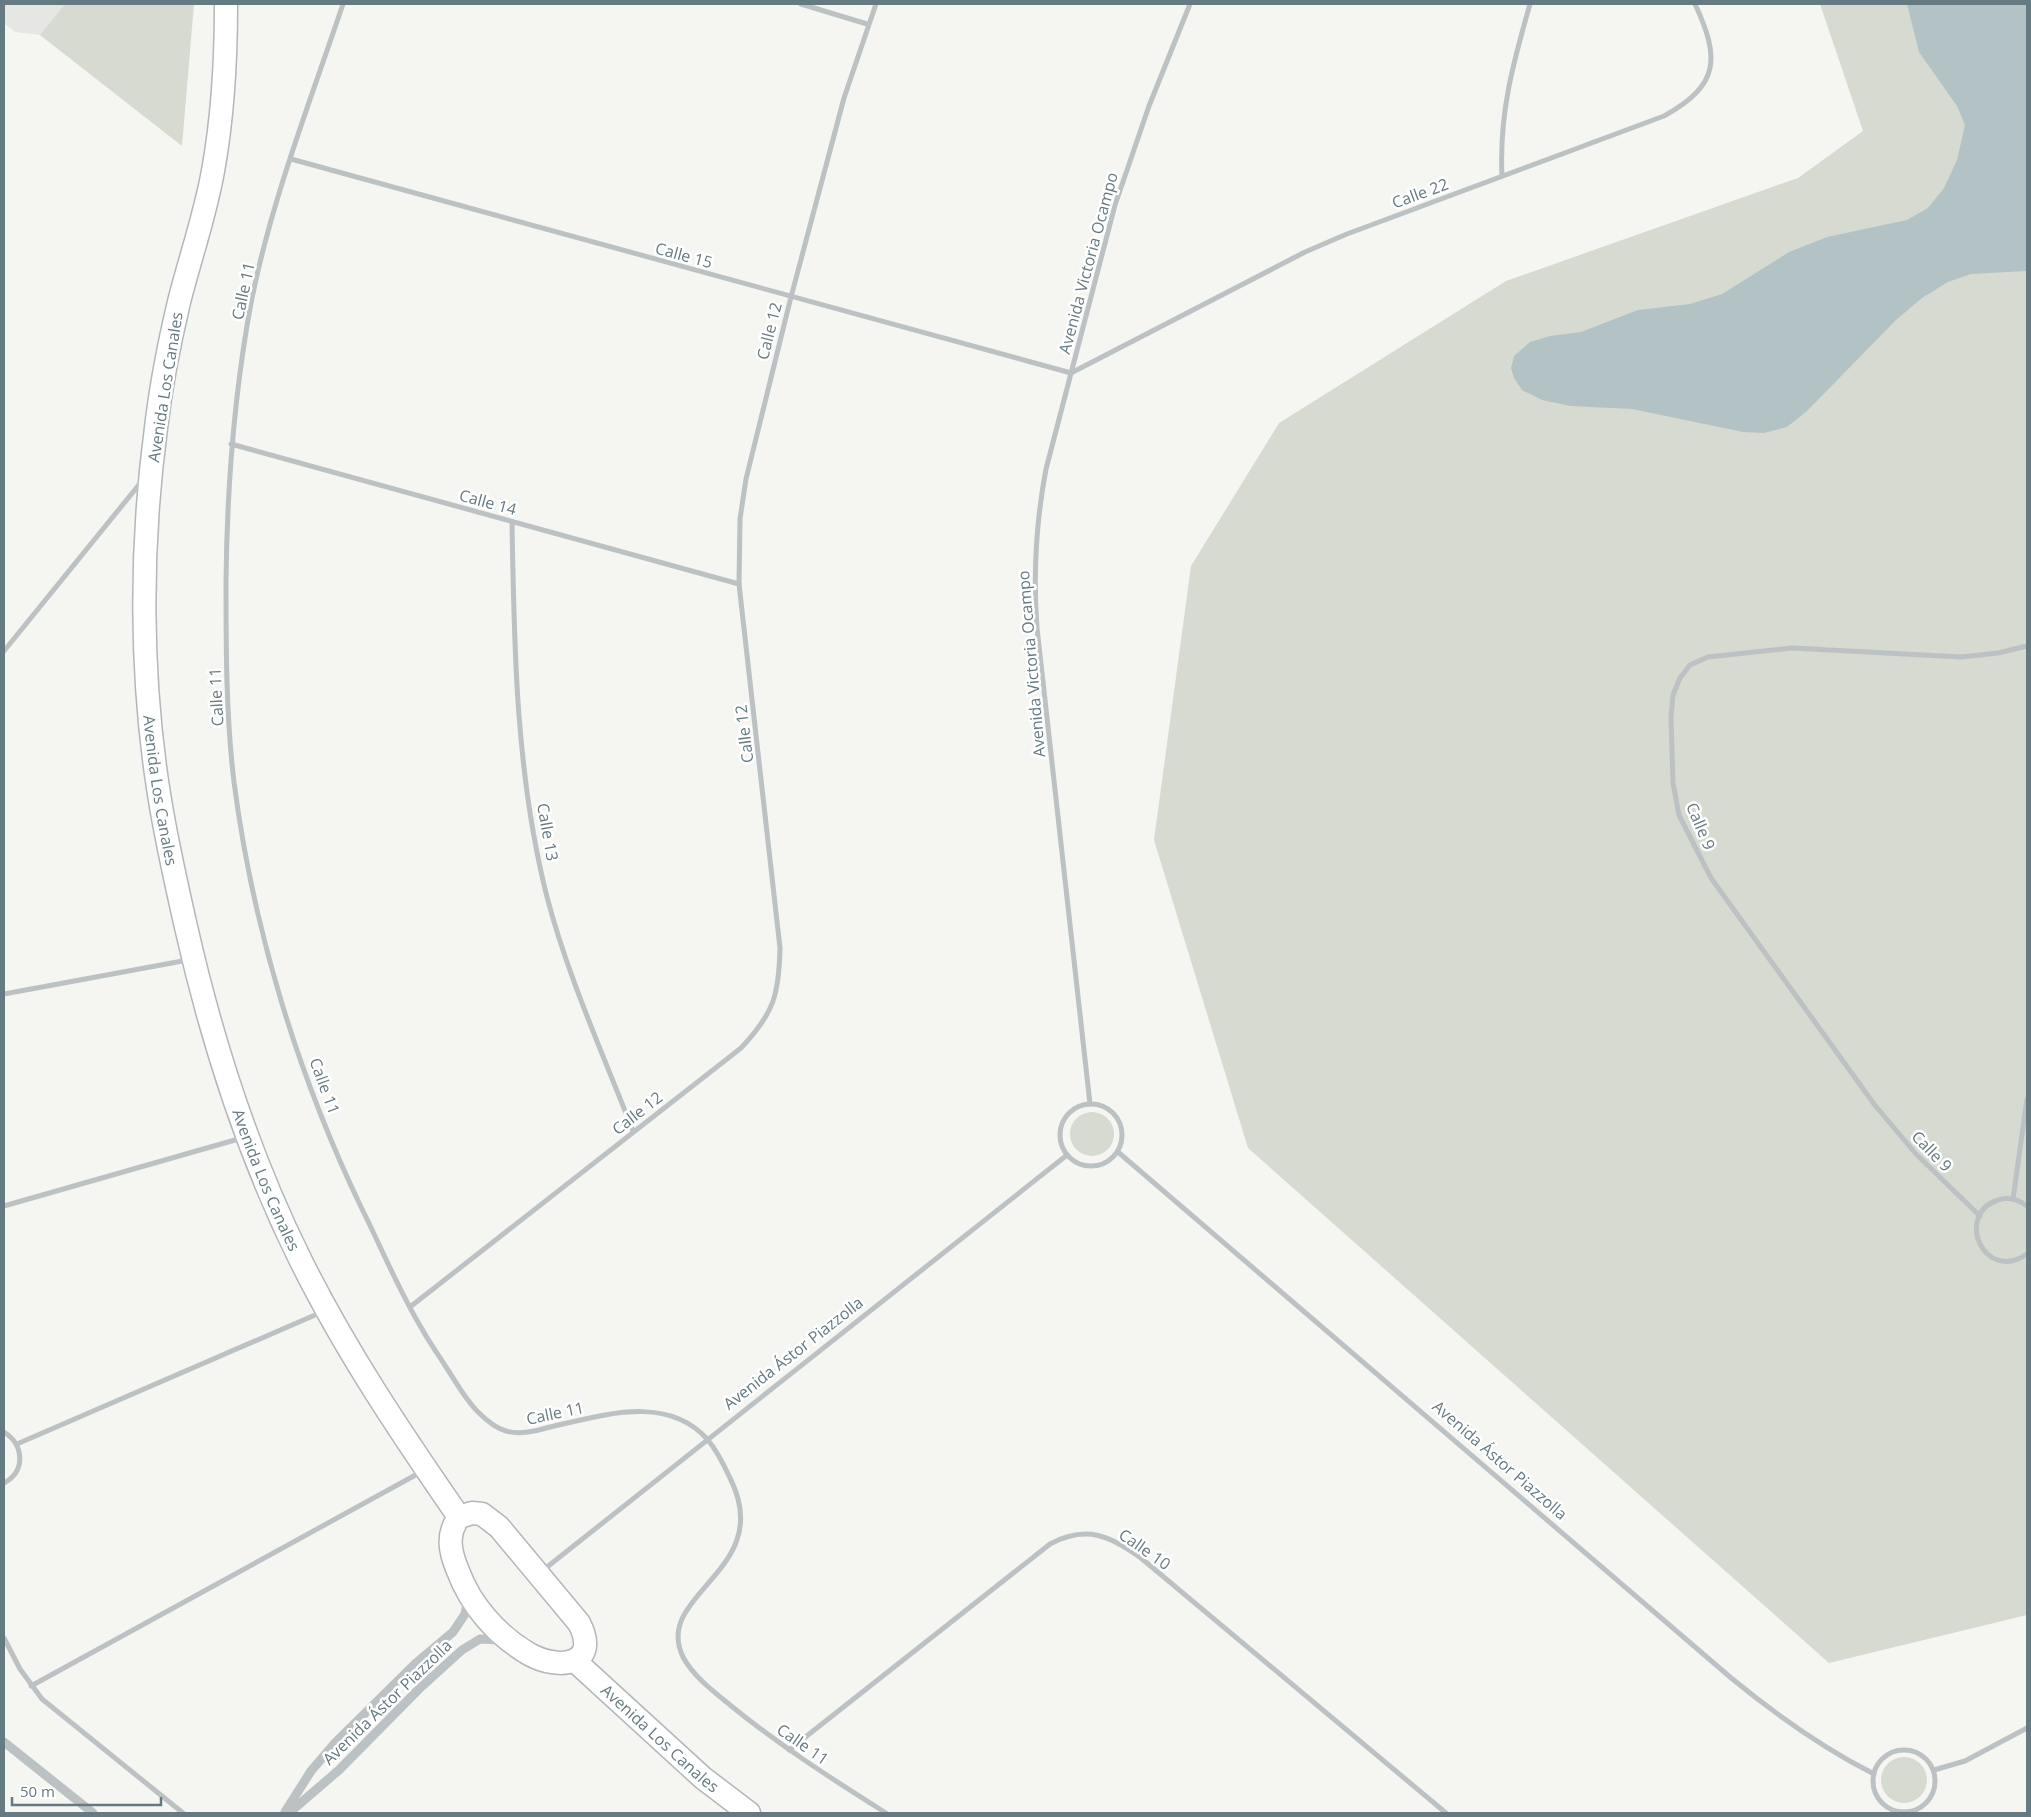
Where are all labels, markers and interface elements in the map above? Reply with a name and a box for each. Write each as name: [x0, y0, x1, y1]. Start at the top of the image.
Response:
street label: Avenida Victoria Ocampo: [1053, 170, 1123, 356]
street label: Calle 22: [1389, 173, 1451, 213]
street label: Calle 15: [653, 237, 715, 273]
street label: Calle 11: [226, 260, 260, 322]
street label: Calle 12: [751, 300, 787, 362]
street label: Avenida Los Canales: [142, 310, 188, 464]
street label: Calle 14: [457, 484, 519, 520]
street label: Avenida Victoria Ocampo: [1012, 570, 1050, 758]
street label: Calle 11: [203, 667, 229, 727]
street label: Calle 12: [730, 704, 758, 764]
street label: Avenida Los Canales: [138, 714, 183, 867]
street label: Calle 9: [1681, 799, 1721, 853]
street label: Calle 13: [532, 801, 564, 863]
street label: Calle 11: [305, 1055, 345, 1117]
street label: Calle 12: [607, 1086, 667, 1140]
street label: Avenida Los Canales: [227, 1106, 305, 1255]
street label: Calle 9: [1907, 1126, 1957, 1176]
street label: Avenida Ástor Piazzolla: [719, 1291, 867, 1415]
street label: Avenida Ástor Piazzolla: [1428, 1395, 1572, 1525]
street label: Calle 11: [524, 1396, 586, 1430]
street label: Calle 10: [1115, 1523, 1175, 1575]
street label: Avenida Ástor Piazzolla: [318, 1634, 456, 1770]
street label: Avenida Los Canales: [596, 1679, 724, 1797]
street label: Calle 11: [773, 1718, 833, 1770]
scale bar: [12, 1774, 161, 1806]
text: 50 m: [20, 1781, 55, 1801]

